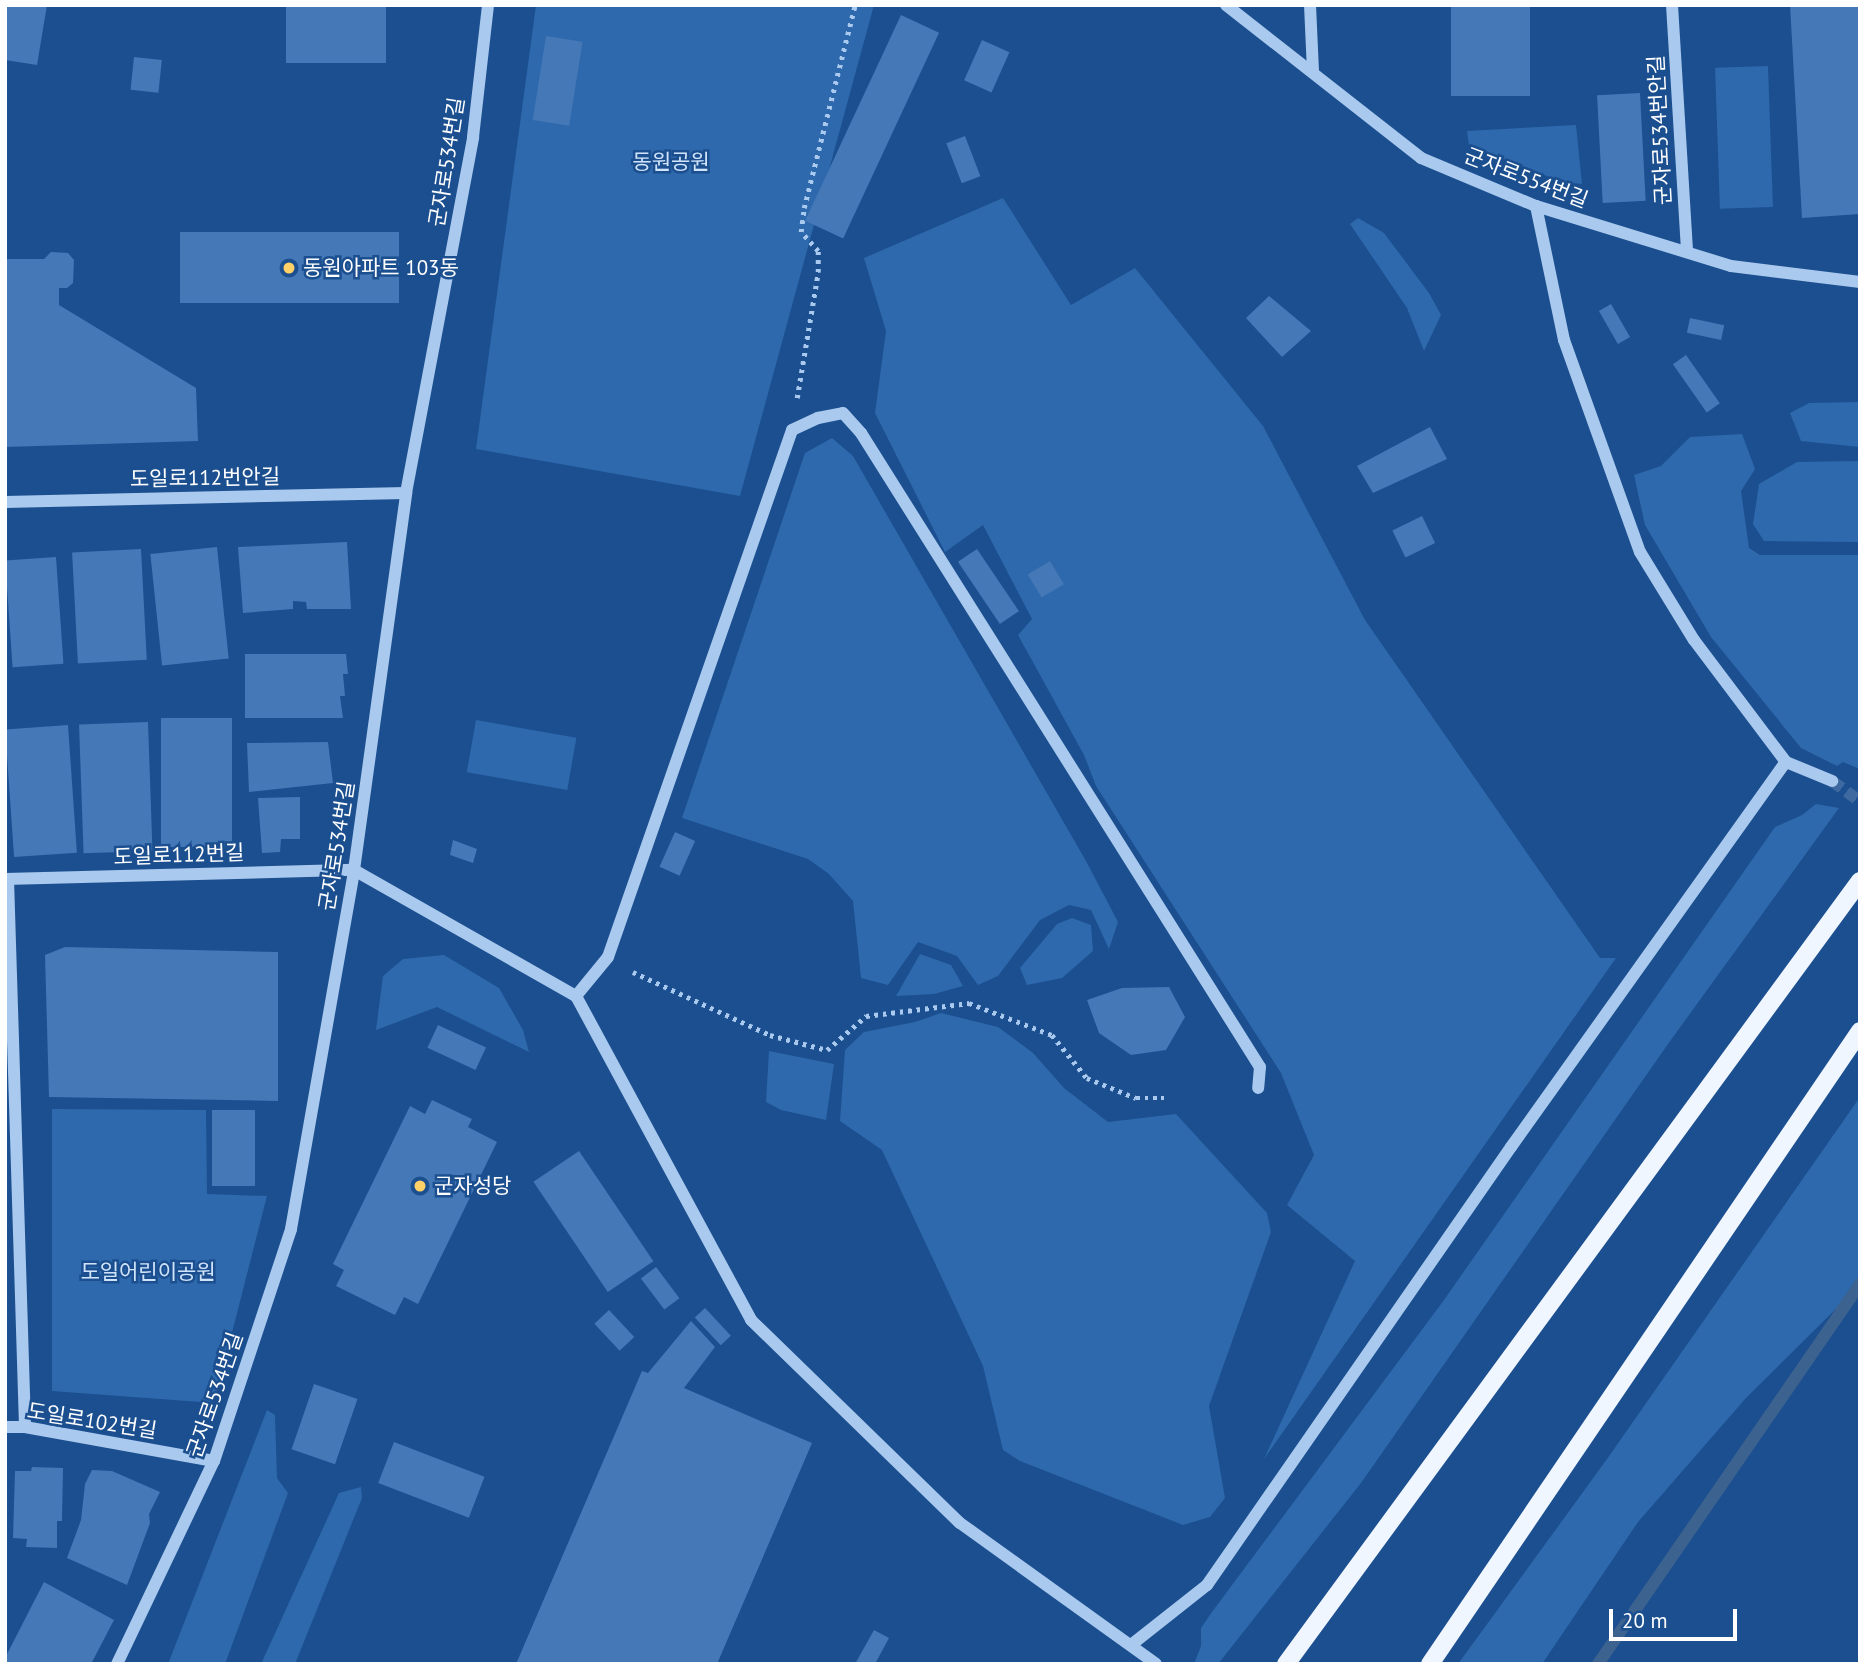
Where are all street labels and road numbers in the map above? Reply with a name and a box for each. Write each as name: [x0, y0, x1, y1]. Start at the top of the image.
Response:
street label: 군자로534번안길: [1643, 54, 1677, 206]
street label: 군자로534번길: [424, 95, 470, 229]
street label: 군자로554번길: [1460, 143, 1592, 213]
street label: 도일로112번안길: [130, 464, 280, 492]
street label: 군자로534번길: [314, 779, 360, 913]
street label: 도일로112번길: [113, 840, 245, 870]
street label: 군자로534번길: [182, 1329, 248, 1461]
street label: 도일로102번길: [25, 1398, 159, 1444]

